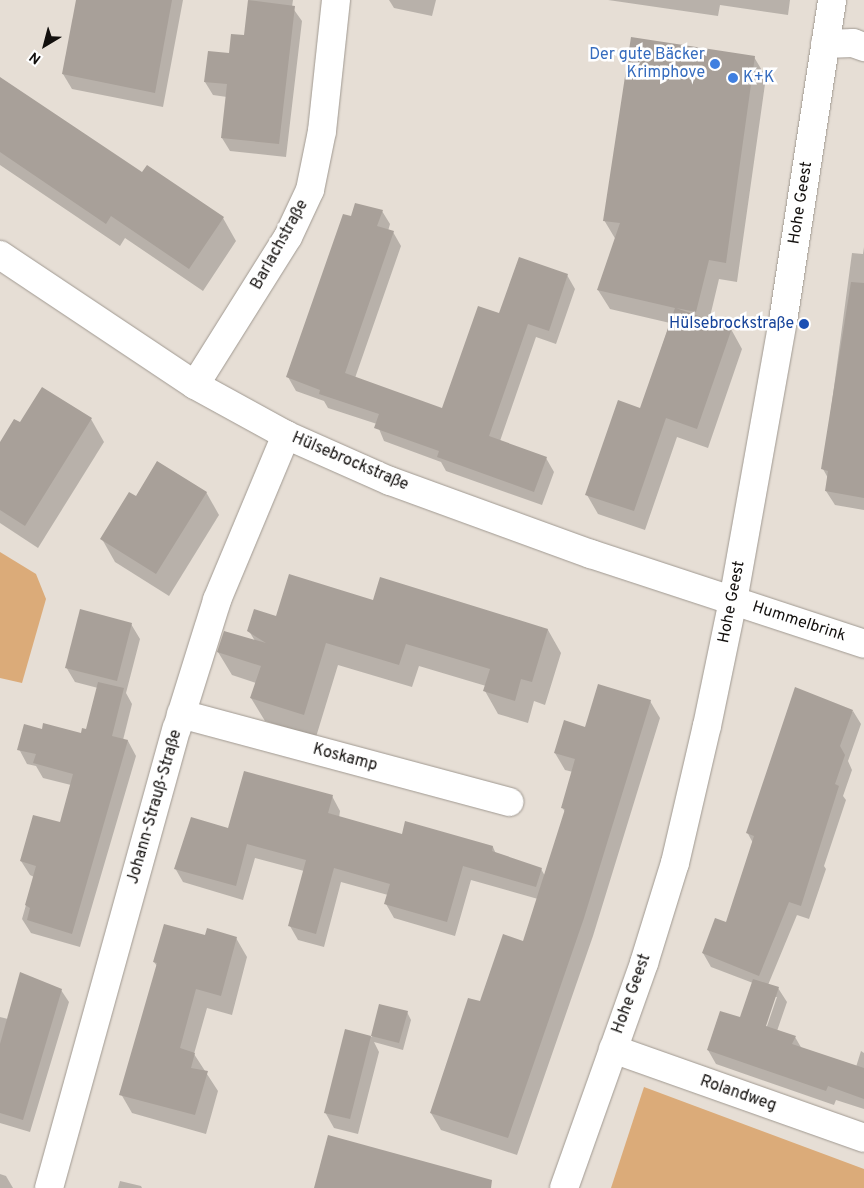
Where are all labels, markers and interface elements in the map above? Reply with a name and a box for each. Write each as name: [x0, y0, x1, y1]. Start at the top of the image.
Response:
north arrow: [20, 20, 70, 70]
place label: Der gute Bäcker Krimphove: [589, 45, 705, 83]
text: N: [27, 48, 45, 67]
marker: Der gute Bäcker Krimphove: [709, 58, 721, 70]
place label: K+K: [743, 68, 774, 88]
marker: K+K: [727, 72, 739, 84]
street label: Hohe Geest: [785, 160, 817, 246]
street label: Barlachstraße: [247, 197, 313, 293]
place label: Hülsebrockstraße: [669, 314, 794, 334]
marker: Hülsebrockstraße: [798, 318, 810, 330]
street label: Hülsebrockstraße: [289, 429, 411, 495]
street label: Hohe Geest: [715, 559, 749, 645]
street label: Hummelbrink: [750, 598, 848, 646]
street label: Johann-Strauß-Straße: [124, 728, 186, 886]
street label: Koskamp: [311, 740, 379, 776]
street label: Hohe Geest: [609, 951, 655, 1037]
street label: Rolandweg: [697, 1072, 779, 1116]

